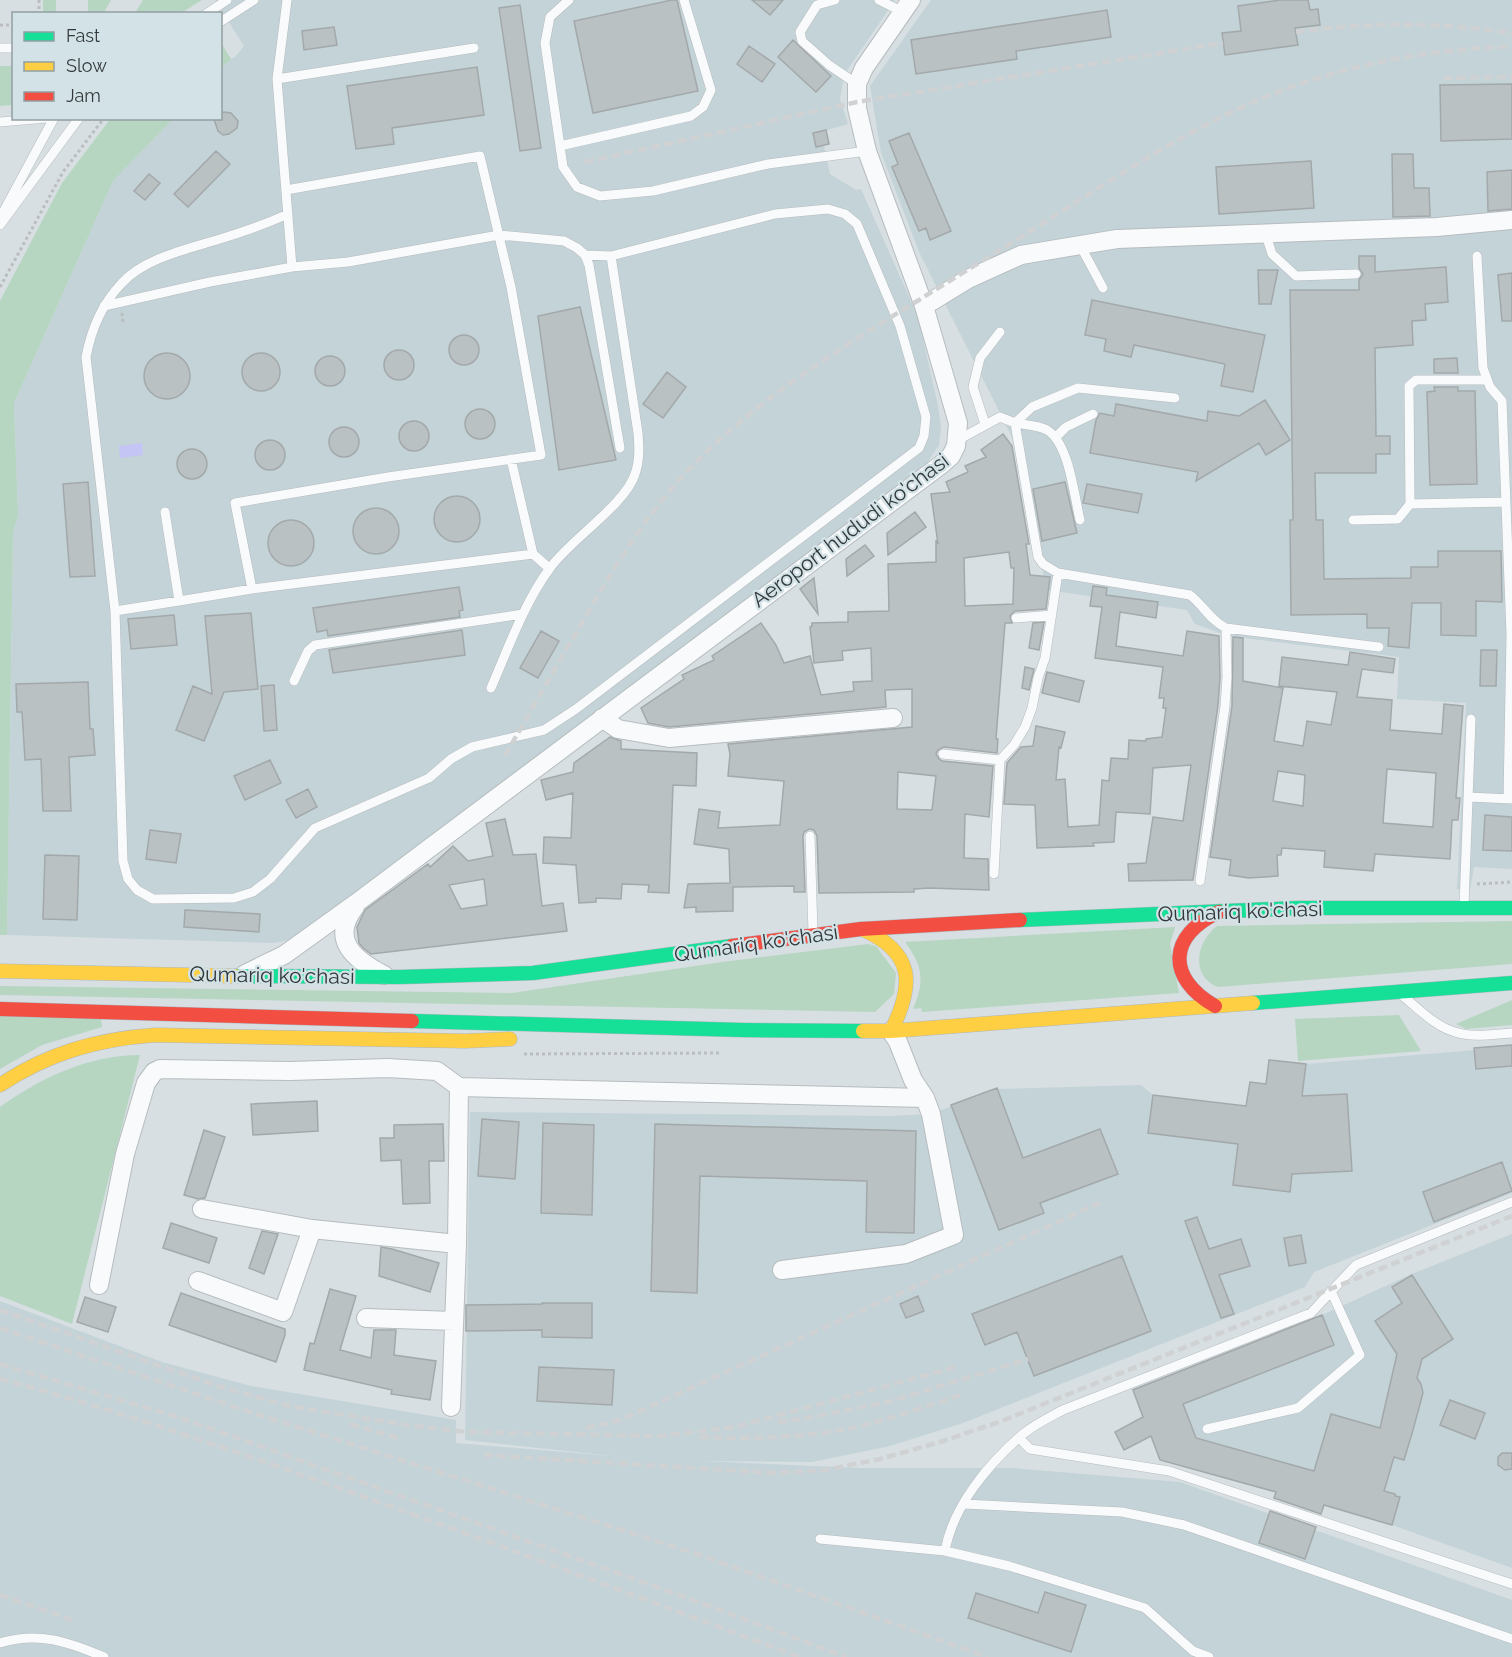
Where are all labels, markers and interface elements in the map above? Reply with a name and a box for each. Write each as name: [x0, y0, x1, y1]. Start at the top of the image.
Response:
legend: [12, 12, 222, 120]
text: Fast: [66, 25, 100, 46]
text: Slow: [66, 55, 107, 76]
text: Jam: [66, 85, 101, 106]
street label: Aeroport hududi ko'chasi: [747, 448, 953, 612]
street label: Qumariq ko'chasi: [1157, 896, 1323, 926]
street label: Qumariq ko'chasi: [672, 919, 840, 967]
street label: Qumariq ko'chasi: [189, 961, 355, 989]

